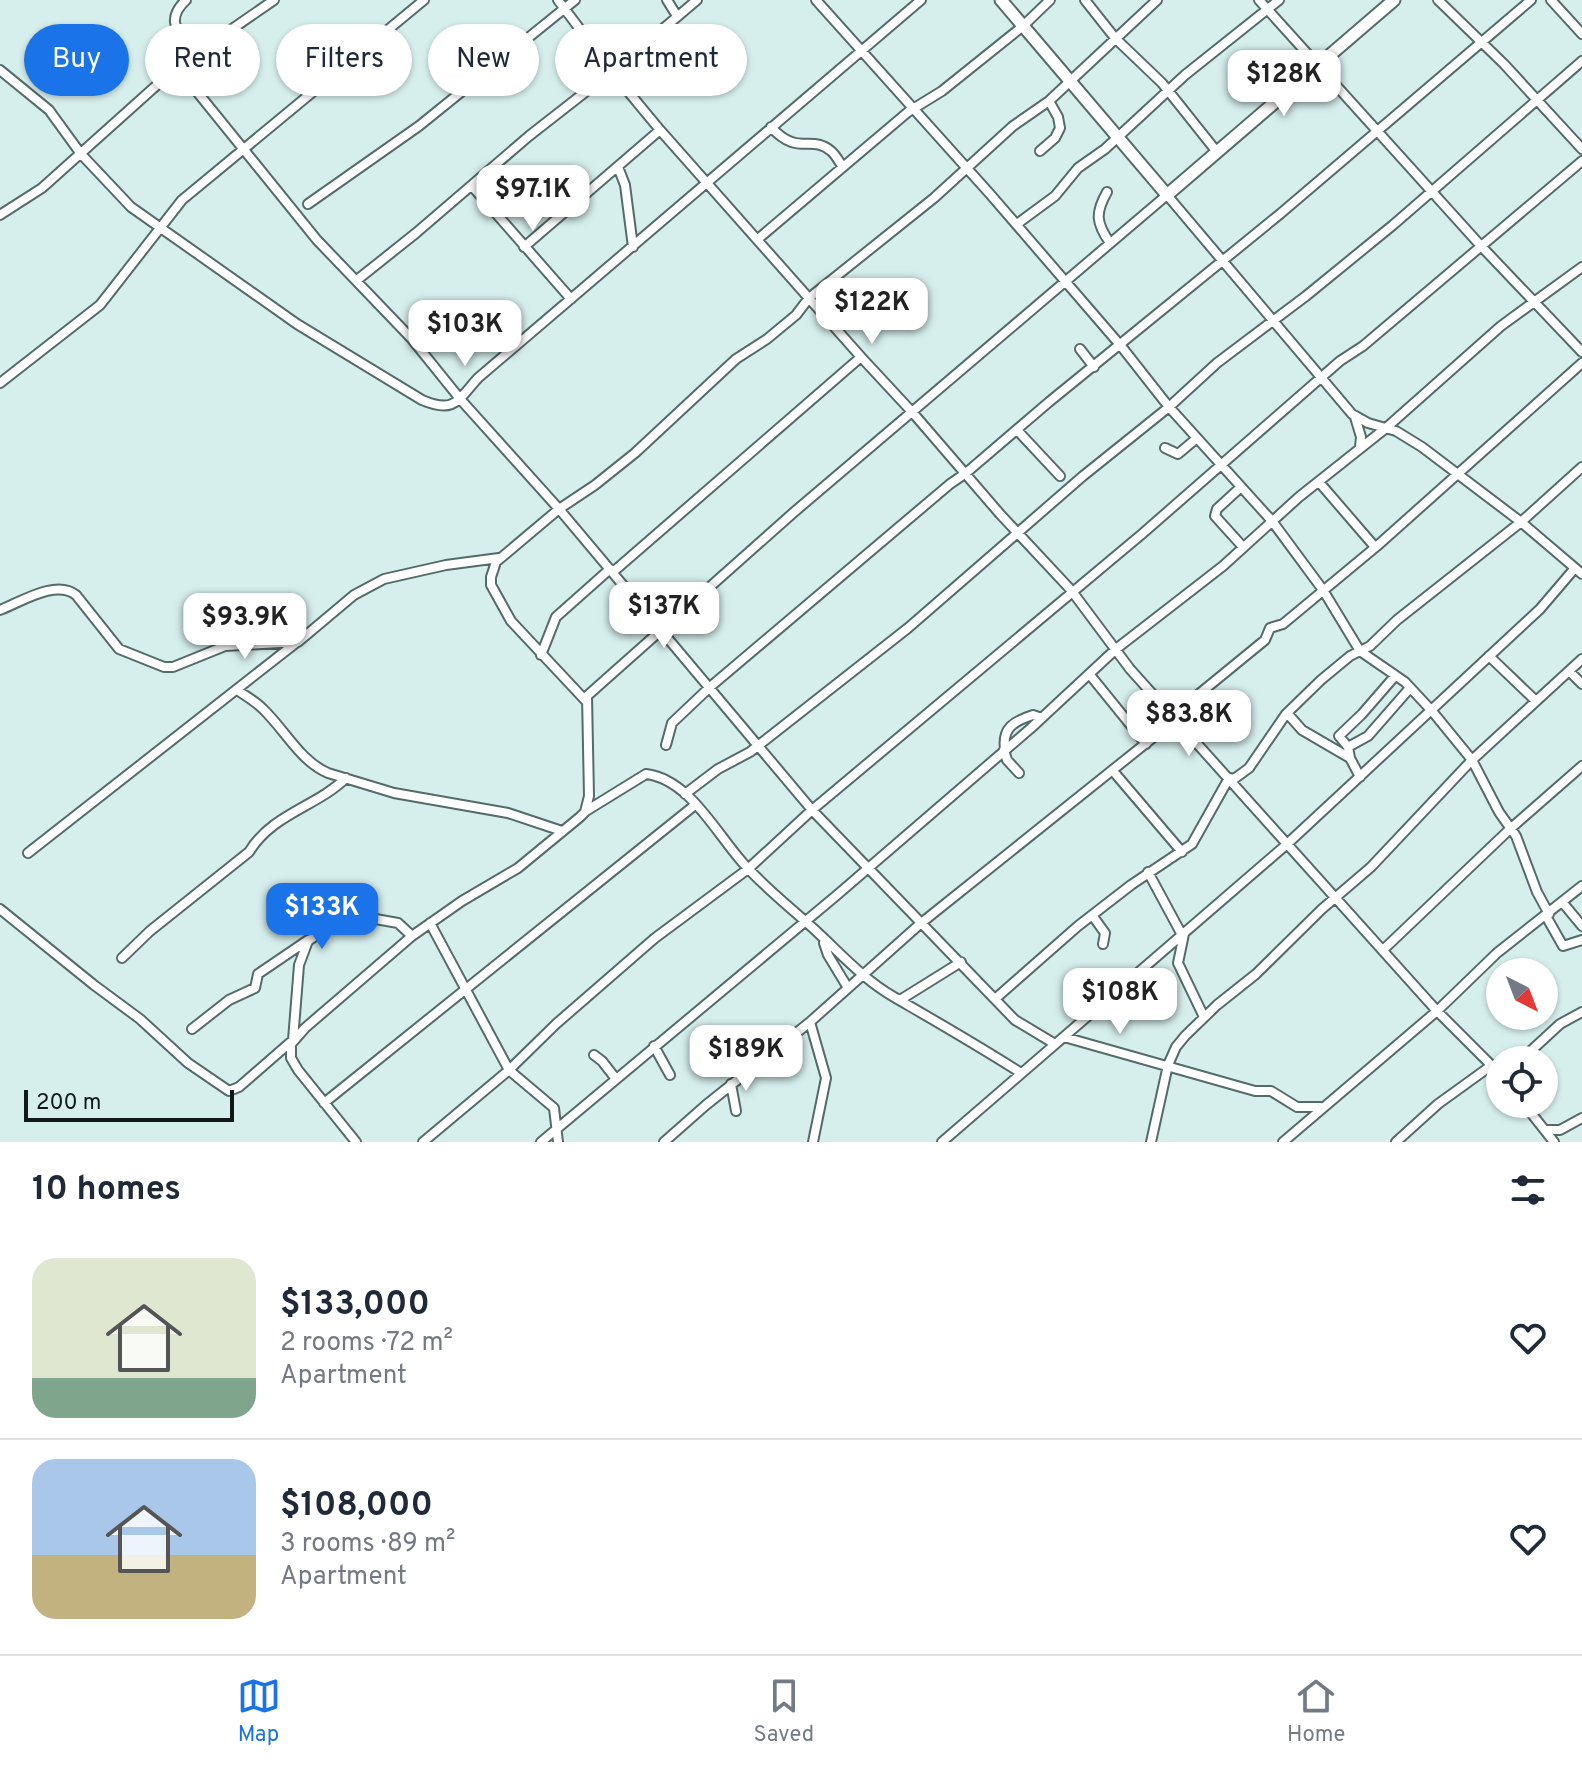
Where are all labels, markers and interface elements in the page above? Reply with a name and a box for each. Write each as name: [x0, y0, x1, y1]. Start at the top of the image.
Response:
chip: Buy: [24, 24, 129, 96]
chip: Rent: [145, 24, 260, 96]
chip: Filters: [276, 24, 412, 96]
chip: New: [428, 24, 539, 96]
chip: Apartment: [555, 24, 747, 96]
pin: $128K: [1228, 50, 1340, 118]
text: $128K: [1246, 59, 1322, 92]
pin: $97.1K: [468, 165, 598, 233]
text: $97.1K: [495, 174, 571, 207]
pin: $122K: [816, 278, 928, 346]
text: $122K: [834, 287, 910, 320]
pin: $103K: [409, 300, 521, 368]
text: $103K: [426, 309, 504, 342]
pin: $137K: [608, 582, 720, 650]
text: $137K: [627, 591, 701, 624]
pin: $93.9K: [180, 593, 310, 661]
text: $93.9K: [201, 602, 289, 635]
pin: $83.8K: [1124, 690, 1254, 758]
text: $83.8K: [1145, 699, 1233, 732]
pin: $133K: [266, 883, 378, 951]
text: $133K: [284, 892, 360, 925]
north arrow: [1486, 958, 1558, 1030]
map controls: [1486, 958, 1558, 1118]
pin: $108K: [1064, 968, 1176, 1036]
text: $108K: [1081, 977, 1159, 1010]
pin: $189K: [690, 1025, 802, 1093]
text: $189K: [708, 1034, 784, 1067]
button: locate: [1486, 1046, 1558, 1118]
scale bar: [24, 1086, 234, 1122]
text: 200 m: [36, 1090, 101, 1117]
icon: filters: [1506, 1168, 1550, 1212]
text: 10 homes: [32, 1169, 181, 1212]
text: $133,000: [280, 1284, 430, 1327]
icon: home: [96, 1290, 192, 1386]
icon: heart: [1506, 1316, 1550, 1360]
text: 2 rooms · 72 m²: [280, 1327, 453, 1360]
text: Apartment: [280, 1360, 407, 1393]
text: $108,000: [280, 1485, 433, 1528]
icon: home: [96, 1491, 192, 1587]
icon: heart: [1506, 1517, 1550, 1561]
text: 3 rooms · 89 m²: [280, 1528, 455, 1561]
text: Apartment: [280, 1561, 407, 1594]
tab: Map: [237, 1674, 281, 1749]
tab: Saved: [754, 1674, 814, 1749]
tab: Home: [1287, 1674, 1345, 1749]

